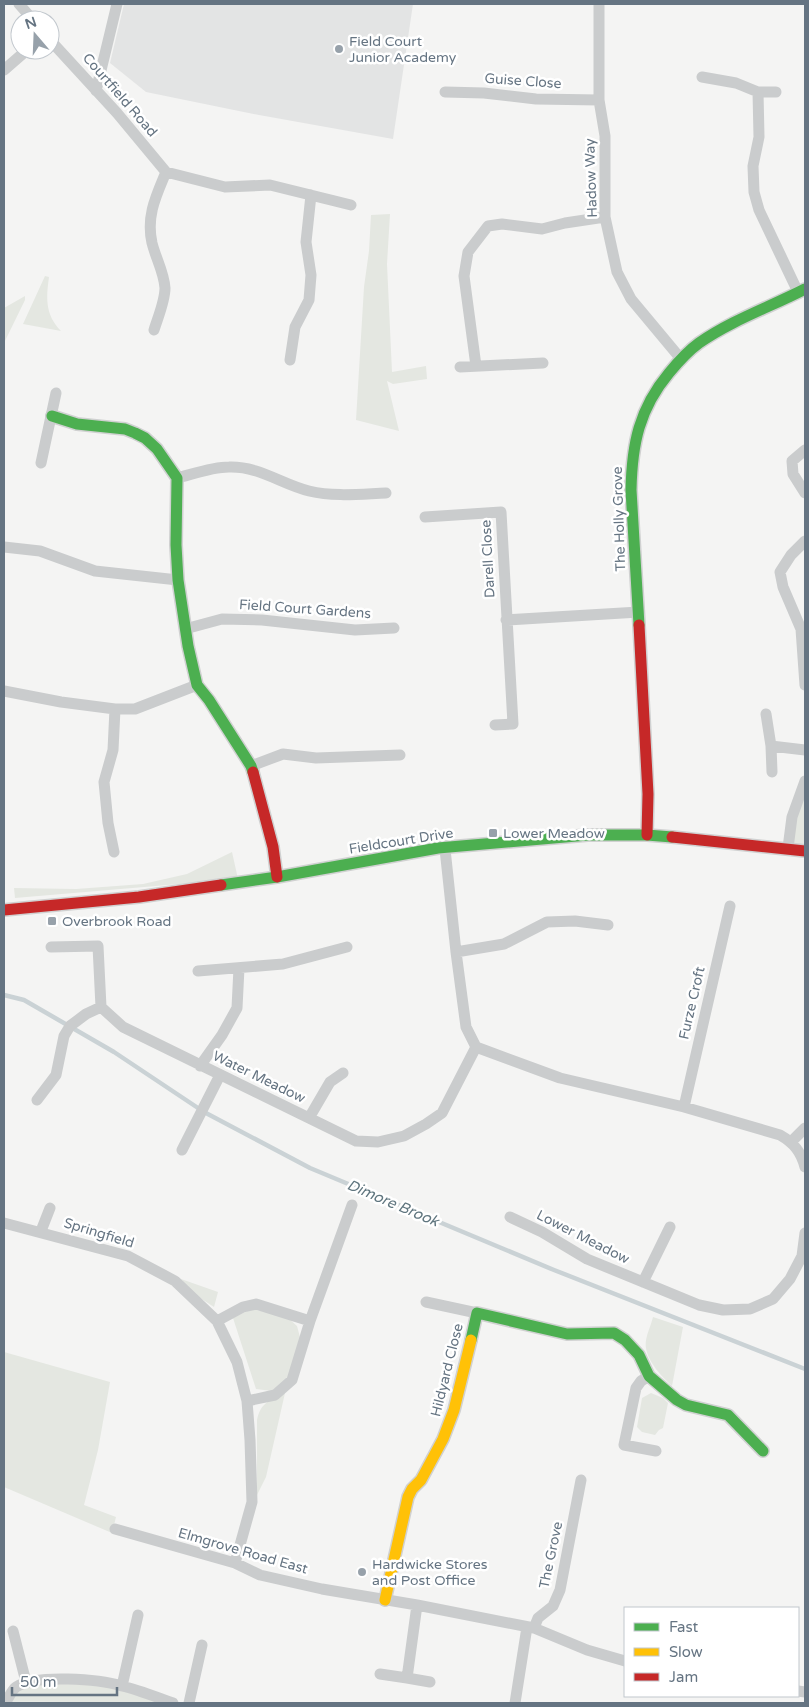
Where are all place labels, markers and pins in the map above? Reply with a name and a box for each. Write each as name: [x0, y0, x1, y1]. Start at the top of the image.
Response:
place label: Field Court Junior Academy: [349, 33, 457, 66]
marker: Field Court Junior Academy: [333, 43, 345, 55]
place label: Lower Meadow: [503, 825, 605, 842]
marker: Lower Meadow: [487, 827, 499, 839]
place label: Overbrook Road: [62, 913, 171, 930]
marker: Overbrook Road: [46, 915, 58, 927]
place label: Hardwicke Stores and Post Office: [372, 1556, 488, 1589]
marker: Hardwicke Stores and Post Office: [356, 1566, 368, 1578]

